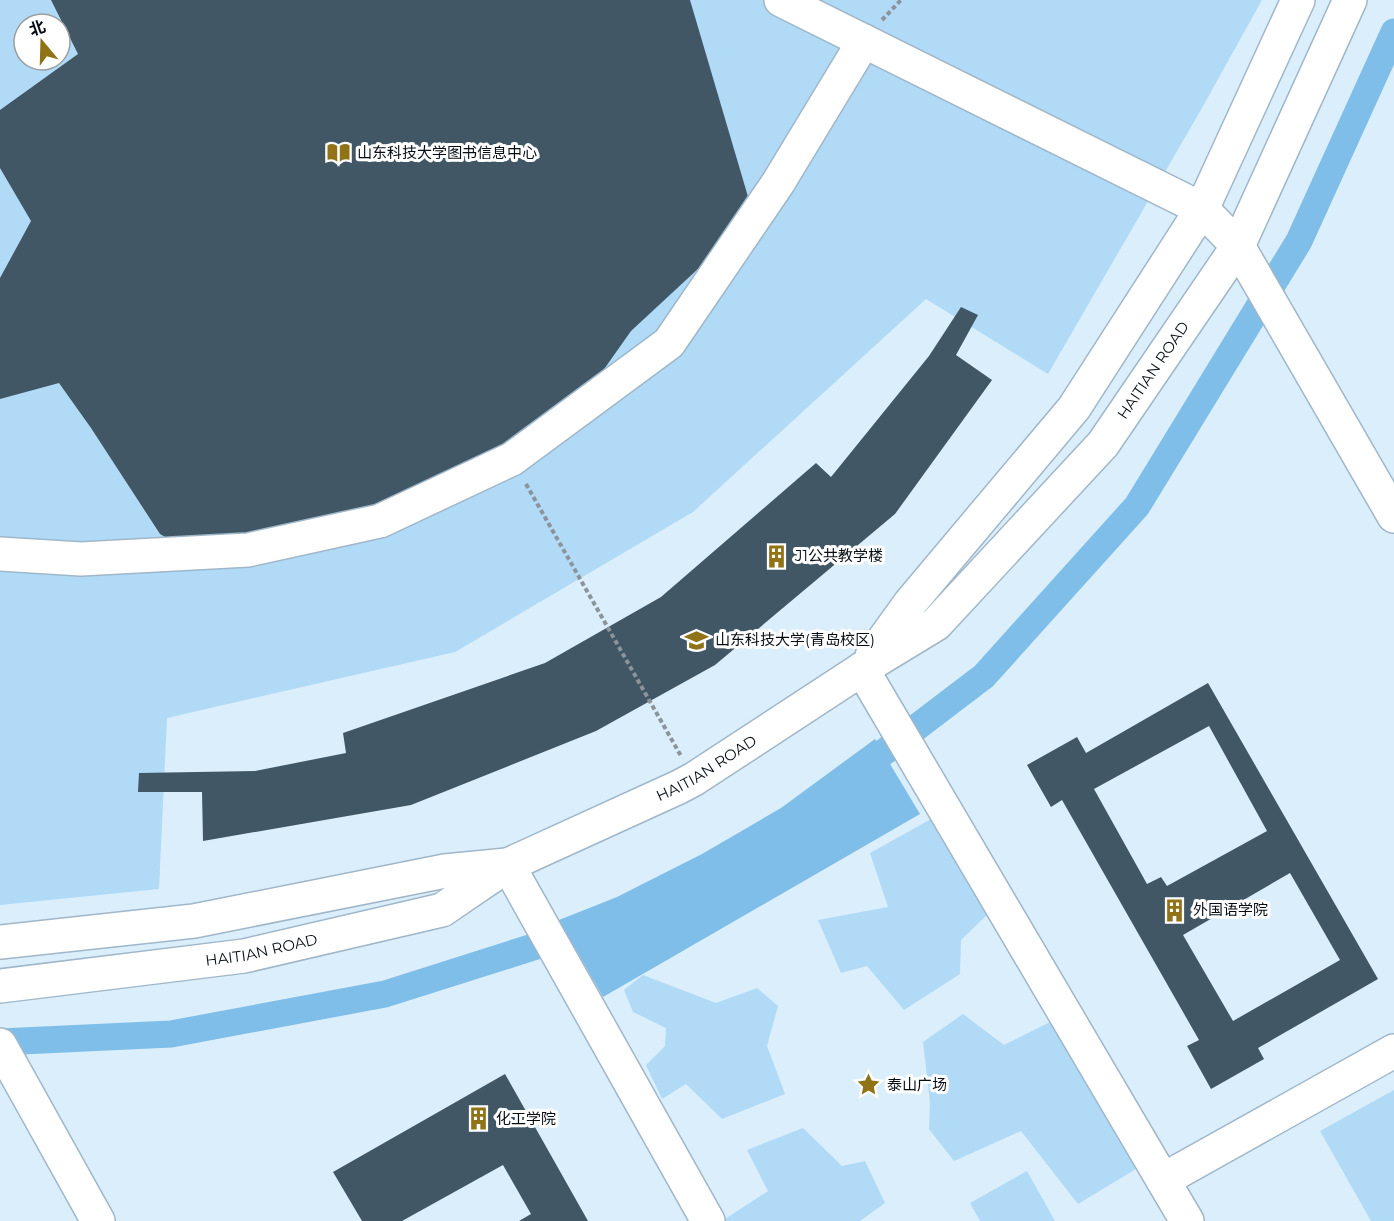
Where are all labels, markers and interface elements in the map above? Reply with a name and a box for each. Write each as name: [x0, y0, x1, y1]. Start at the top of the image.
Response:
north arrow: [12, 12, 72, 72]
text: 北: [27, 17, 48, 40]
library icon: 山东科技大学图书信息中心: [326, 140, 352, 166]
place label: 山东科技大学图书信息中心: [357, 143, 537, 162]
street label: HAITIAN ROAD: [1113, 318, 1193, 423]
building icon: J1公共教学楼: [764, 543, 790, 569]
place label: J1公共教学楼: [794, 546, 883, 565]
school or university icon: 山东科技大学(青岛校区): [684, 627, 710, 653]
place label: 山东科技大学(青岛校区): [715, 630, 875, 649]
street label: HAITIAN ROAD: [653, 731, 760, 805]
building icon: 外国语学院: [1162, 897, 1188, 923]
place label: 外国语学院: [1193, 900, 1268, 919]
street label: HAITIAN ROAD: [204, 929, 319, 970]
place icon: 泰山广场: [856, 1072, 882, 1098]
place label: 泰山广场: [887, 1075, 947, 1094]
building icon: 化工学院: [465, 1106, 491, 1132]
place label: 化工学院: [496, 1109, 556, 1128]

